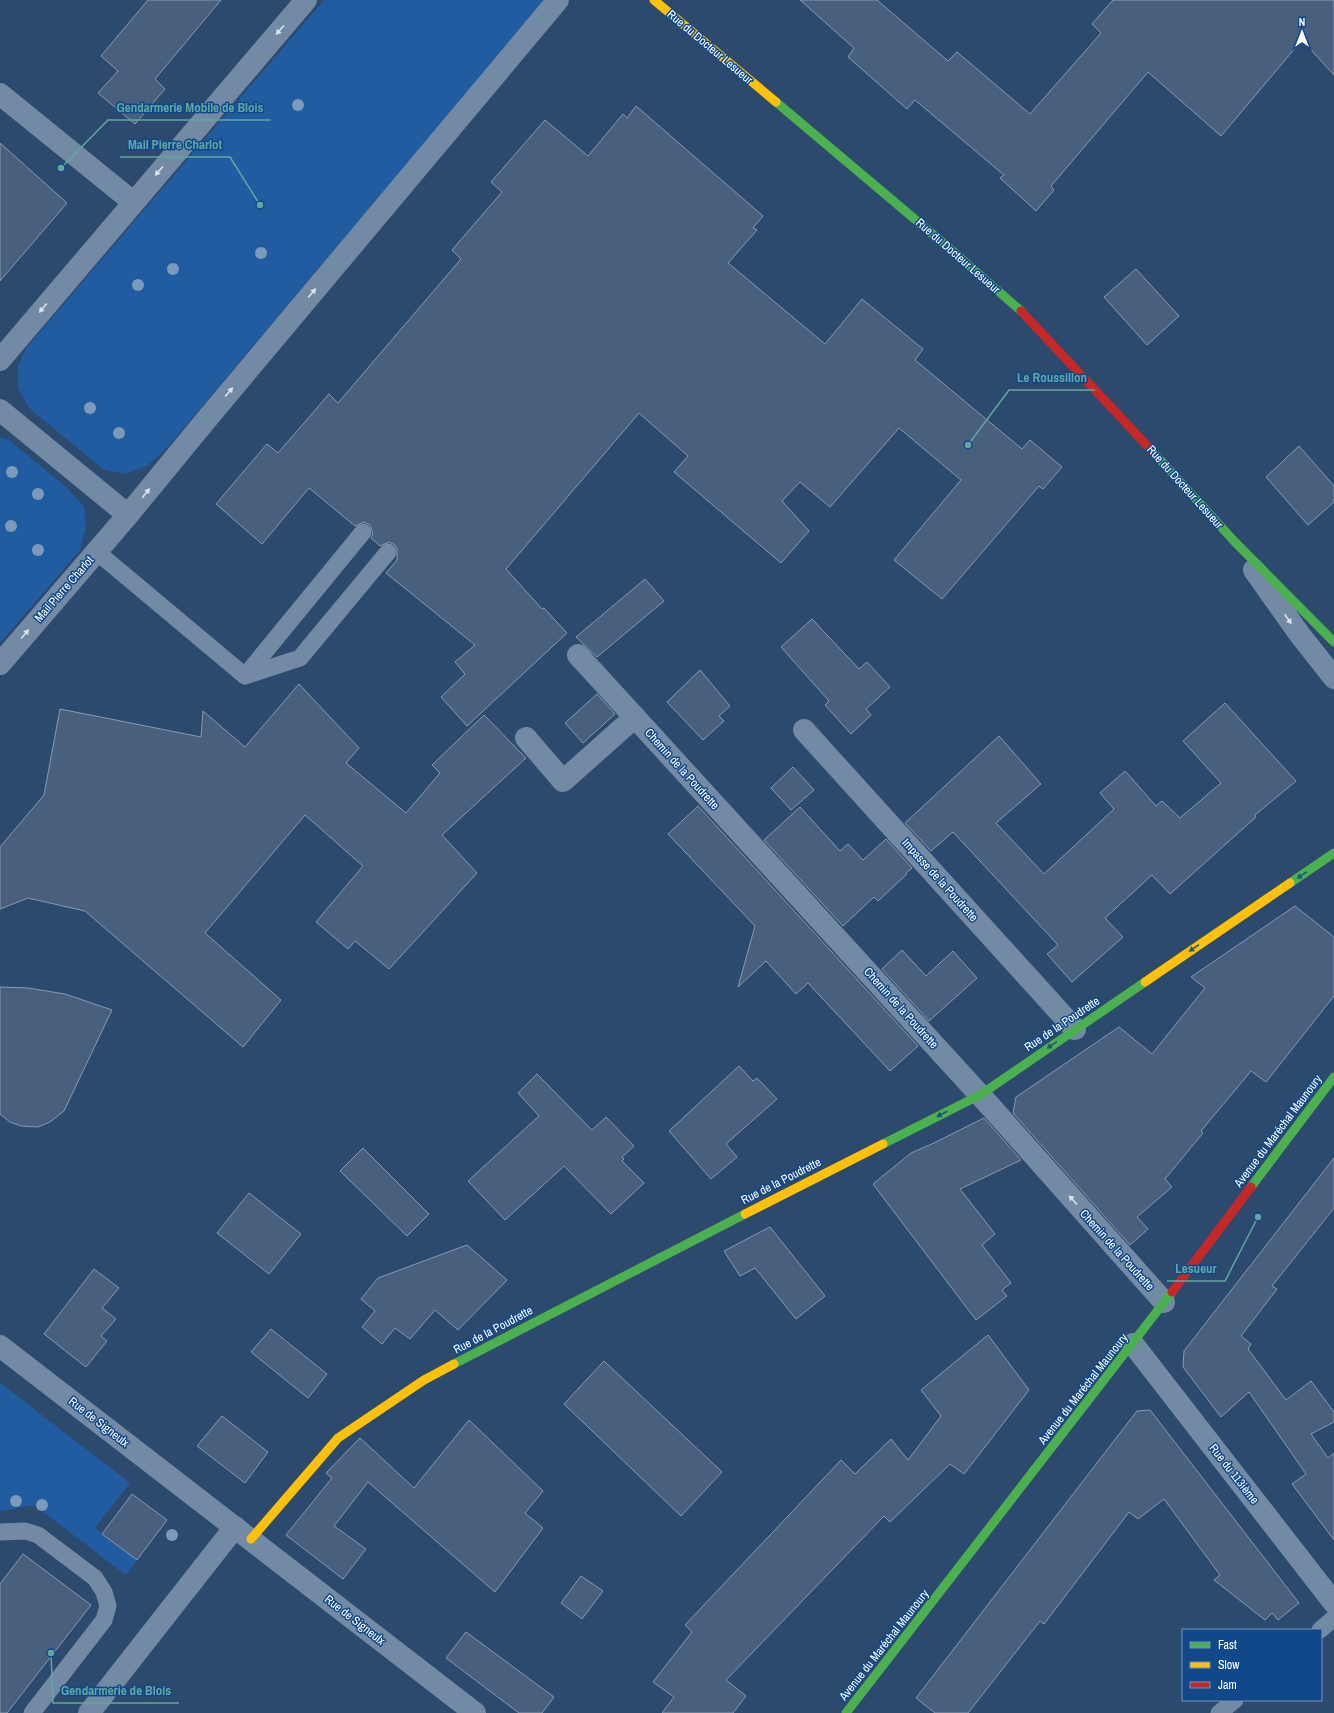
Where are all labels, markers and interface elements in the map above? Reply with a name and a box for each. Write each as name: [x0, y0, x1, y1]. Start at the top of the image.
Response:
street label: Rue du Docteur Lesueur: [664, 6, 757, 88]
north arrow: [1282, 12, 1322, 52]
text: N: [1299, 15, 1305, 29]
one-way arrow: [276, 24, 285, 35]
callout: Gendarmerie Mobile de Blois: [108, 95, 271, 120]
text: Gendarmerie Mobile de Blois: [117, 99, 264, 116]
callout: Mail Pierre Charlot: [120, 132, 230, 157]
text: Mail Pierre Charlot: [128, 136, 223, 153]
one-way arrow: [155, 165, 164, 176]
street label: Rue du Docteur Lesueur: [912, 215, 1004, 298]
one-way arrow: [308, 287, 317, 298]
one-way arrow: [39, 303, 48, 314]
callout: Le Roussillon: [1009, 365, 1095, 390]
text: Le Roussillon: [1017, 369, 1087, 386]
one-way arrow: [224, 387, 233, 398]
street label: Rue du Docteur Lesueur: [1143, 442, 1227, 533]
one-way arrow: [142, 487, 151, 498]
street label: Mail Pierre Charlot: [31, 552, 97, 625]
one-way arrow: [1284, 614, 1292, 624]
one-way arrow: [21, 629, 30, 639]
street label: Chemin de la Poudrette: [641, 725, 723, 813]
street label: Impasse de la Poudrette: [898, 835, 982, 925]
one-way arrow: [1297, 871, 1307, 879]
one-way arrow: [1189, 944, 1200, 952]
street label: Chemin de la Poudrette: [860, 964, 942, 1052]
street label: Rue de la Poudrette: [1021, 993, 1103, 1055]
one-way arrow: [1047, 1041, 1058, 1049]
street label: Avenue du Maréchal Maunoury: [1230, 1072, 1326, 1191]
one-way arrow: [937, 1111, 948, 1117]
street label: Rue de la Poudrette: [738, 1154, 824, 1208]
one-way arrow: [1069, 1194, 1078, 1205]
street label: Chemin de la Poudrette: [1076, 1206, 1158, 1294]
callout: Lesueur: [1167, 1256, 1225, 1281]
text: Lesueur: [1175, 1260, 1218, 1277]
street label: Rue de la Poudrette: [451, 1302, 535, 1358]
street label: Avenue du Maréchal Maunoury: [1034, 1330, 1131, 1449]
street label: Rue de Signeulx: [65, 1393, 133, 1451]
street label: Rue du 113ième: [1206, 1441, 1262, 1507]
street label: Avenue du Maréchal Maunoury: [835, 1586, 932, 1705]
street label: Rue de Signeulx: [321, 1591, 389, 1649]
legend: [1182, 1629, 1322, 1701]
text: Fast: [1218, 1637, 1237, 1653]
text: Slow: [1218, 1657, 1240, 1673]
text: Jam: [1218, 1677, 1237, 1693]
callout: Gendarmerie de Blois: [53, 1678, 179, 1703]
text: Gendarmerie de Blois: [61, 1682, 171, 1699]

